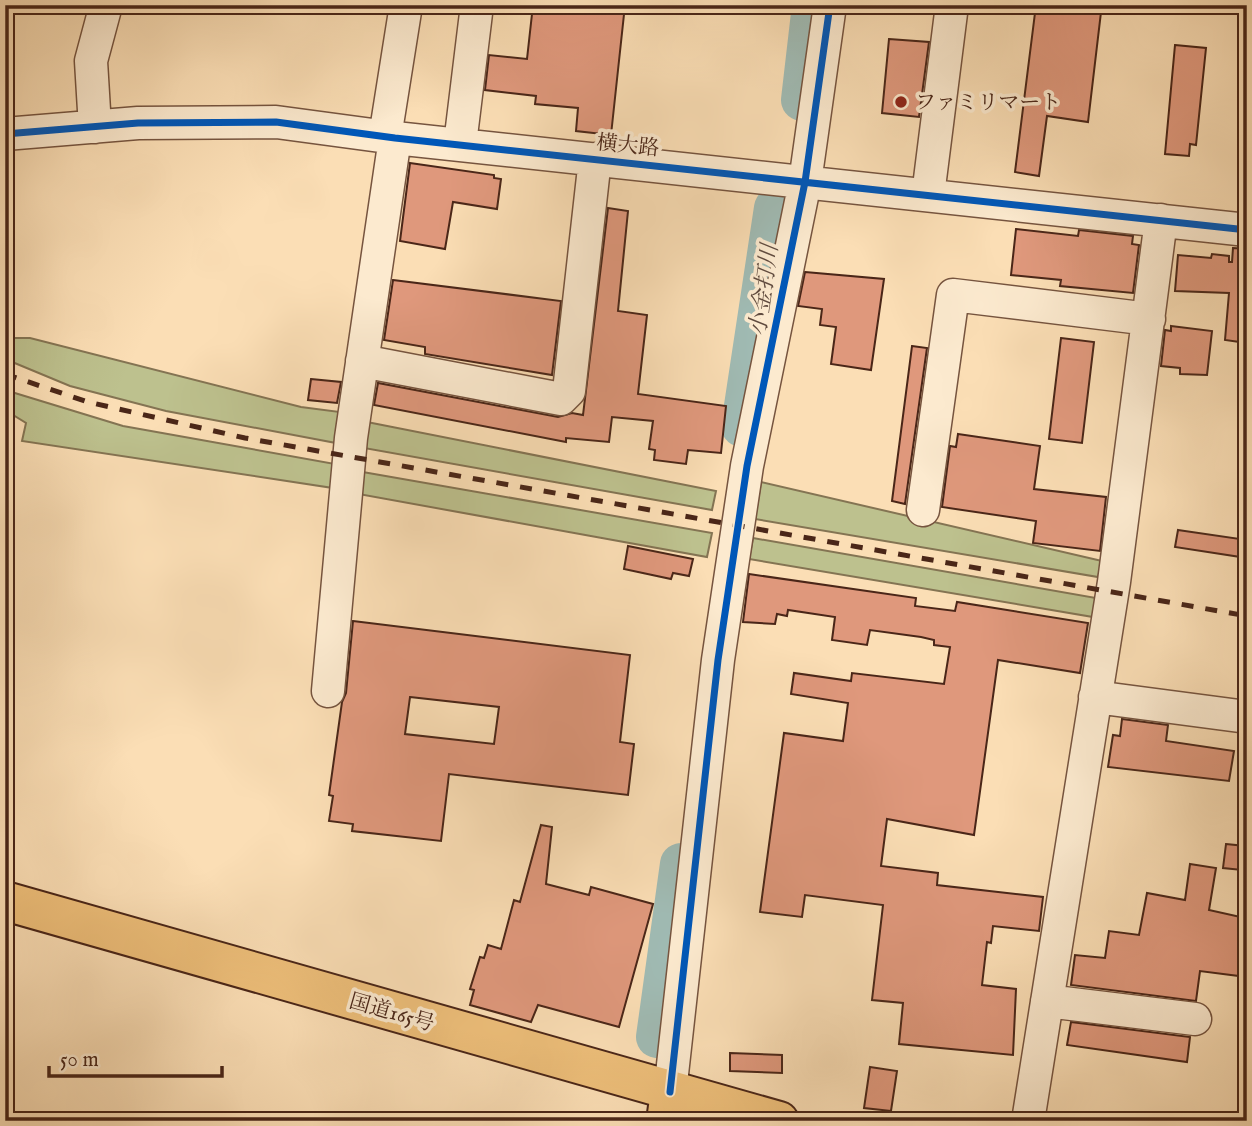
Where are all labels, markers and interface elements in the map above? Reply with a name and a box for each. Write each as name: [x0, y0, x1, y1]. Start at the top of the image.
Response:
place label: ファミリマート: [915, 90, 1061, 117]
marker: ファミリマート: [893, 94, 909, 110]
street label: 横大路: [595, 130, 661, 163]
water label: 小金打川: [744, 240, 786, 338]
street label: 国道165号: [346, 988, 437, 1038]
scale bar: [49, 1035, 222, 1079]
text: 50 m: [60, 1047, 99, 1074]

